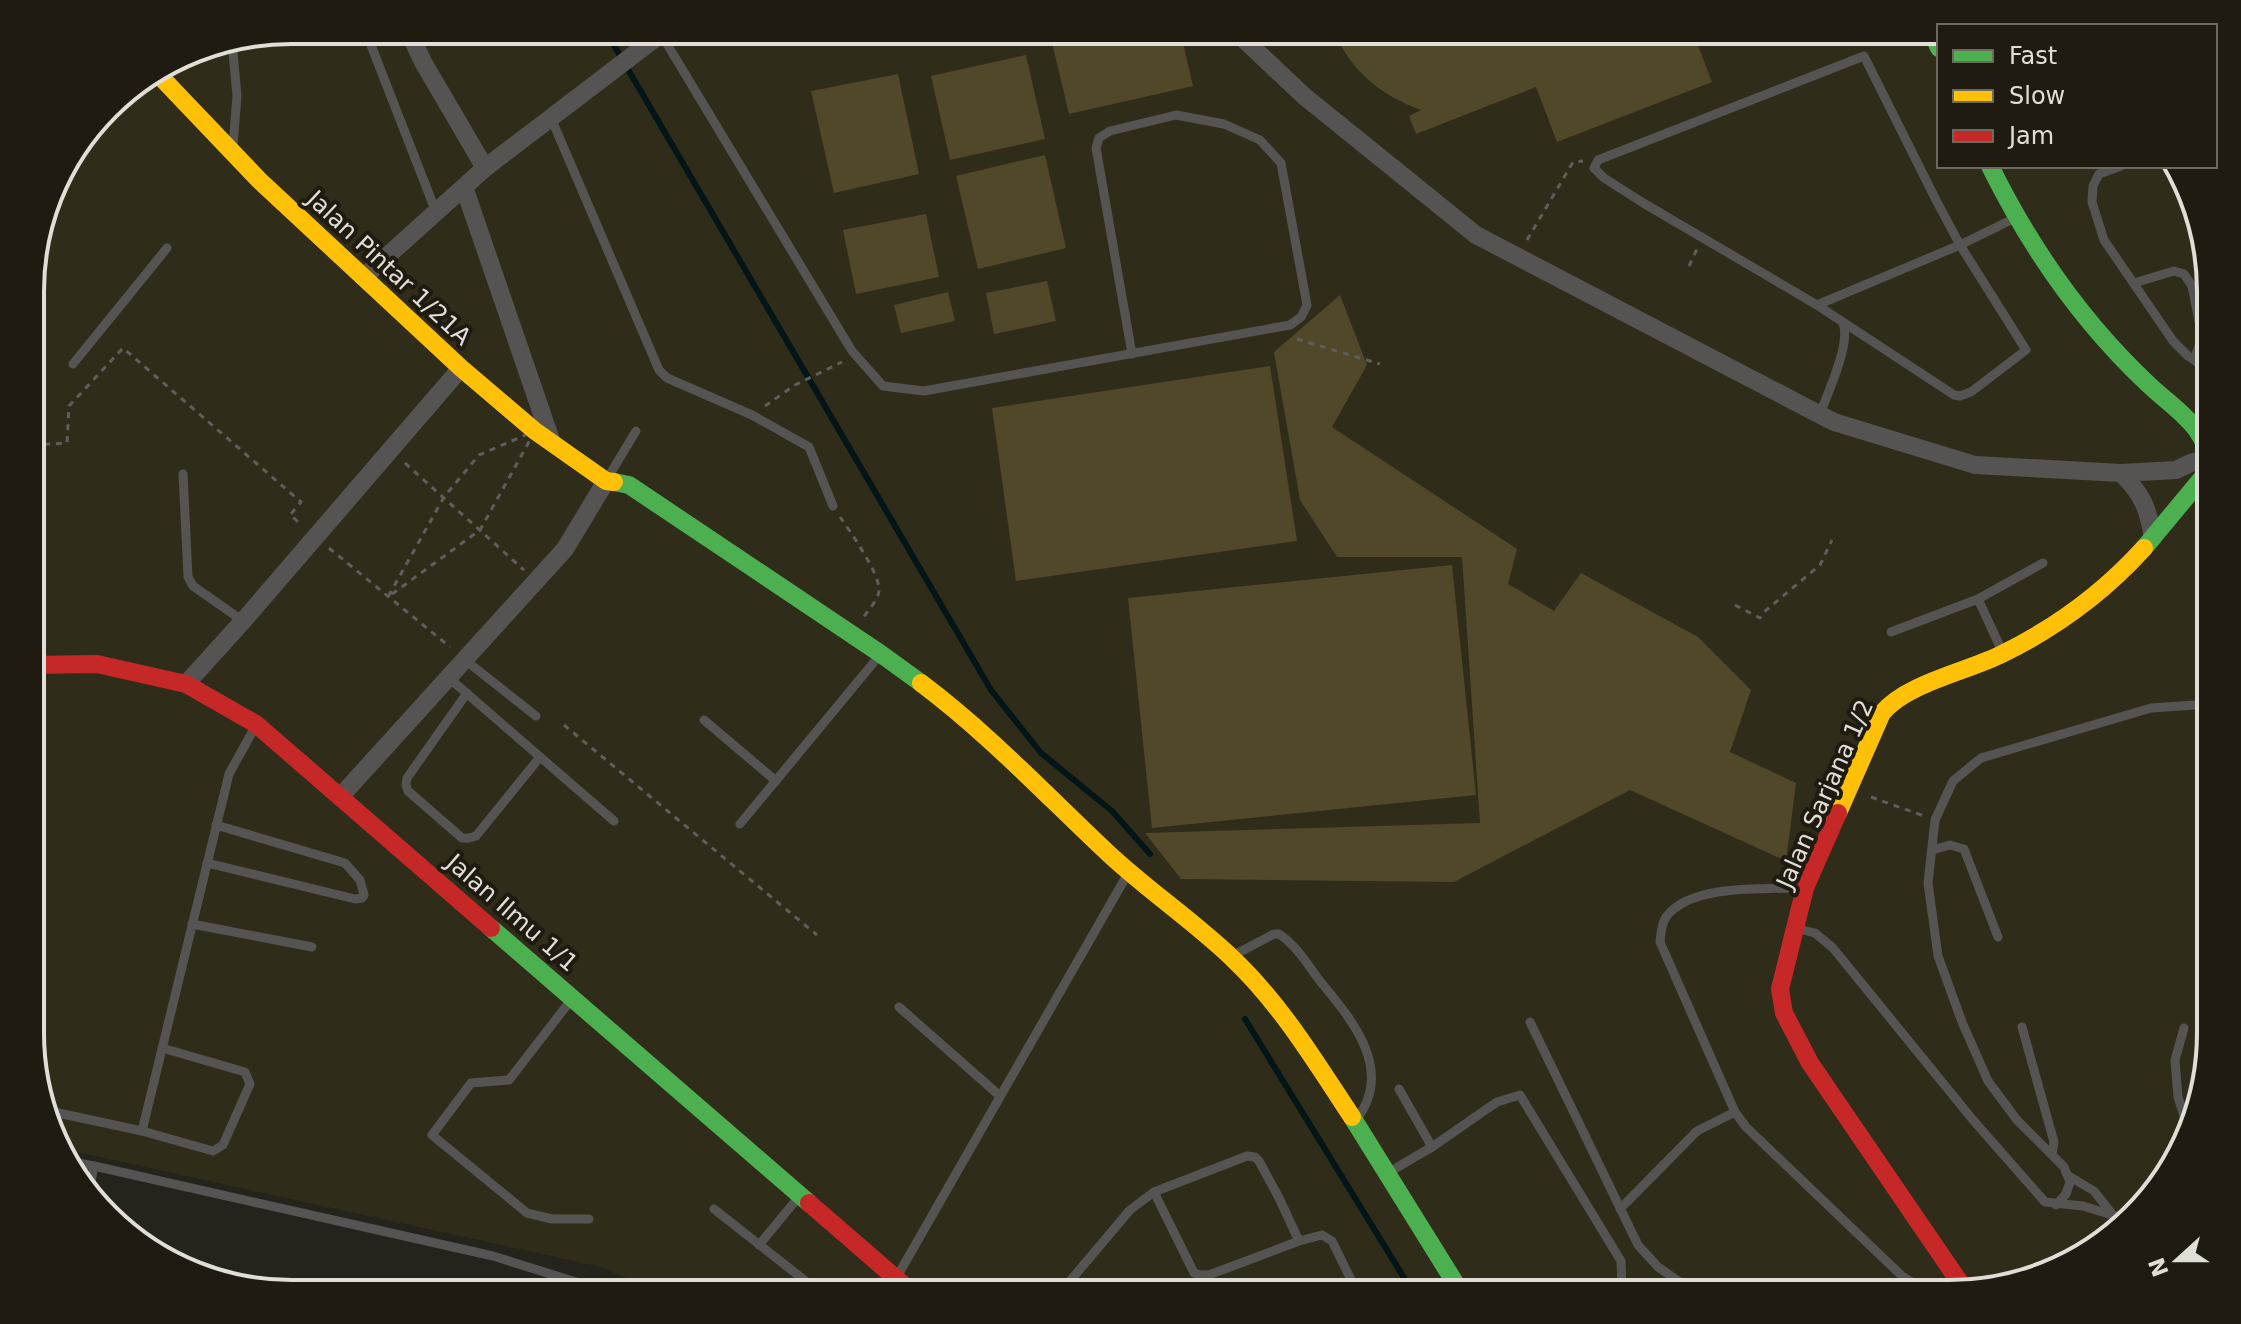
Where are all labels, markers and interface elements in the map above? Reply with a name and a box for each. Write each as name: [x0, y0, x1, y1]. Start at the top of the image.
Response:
legend: [1937, 24, 2217, 168]
text: Fast: [2009, 42, 2057, 70]
text: Slow: [2009, 82, 2065, 110]
text: Jam: [2007, 122, 2054, 150]
street label: Jalan Pintar 1/21A: [300, 184, 477, 352]
street label: Jalan Sarjana 1/2: [1770, 695, 1879, 894]
street label: Jalan Ilmu 1/1: [439, 847, 583, 978]
north arrow: [2137, 1220, 2217, 1300]
text: N: [2144, 1254, 2174, 1280]

